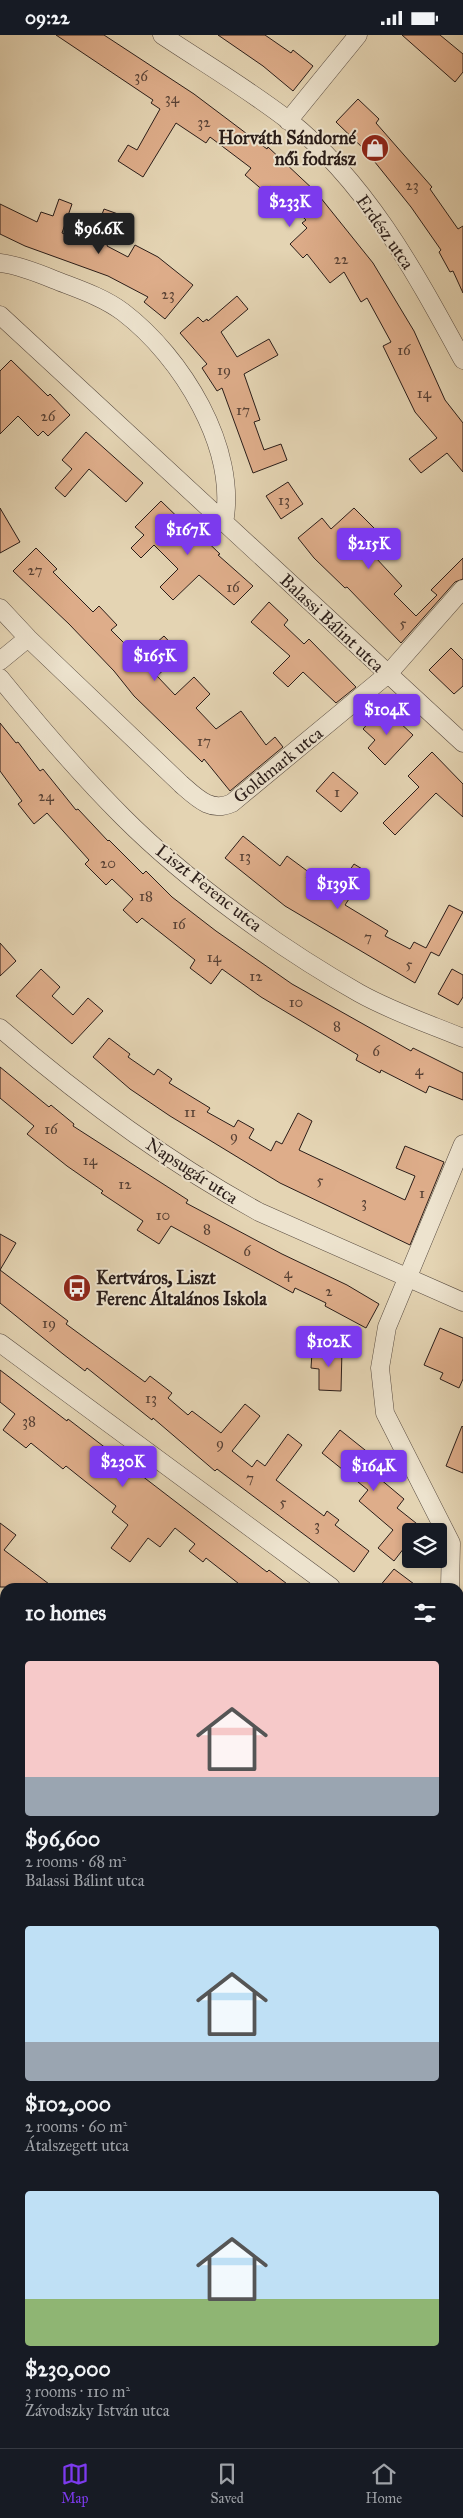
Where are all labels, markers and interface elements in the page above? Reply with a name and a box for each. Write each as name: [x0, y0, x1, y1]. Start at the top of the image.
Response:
text: 09:22: [25, 6, 70, 29]
house number: 36: [134, 67, 149, 85]
house number: 34: [165, 89, 180, 107]
house number: 32: [197, 113, 211, 131]
place label: Horváth Sándorné női fodrász: [218, 127, 357, 170]
shop icon: Horváth Sándorné női fodrász: [360, 133, 390, 163]
house number: 23: [405, 176, 419, 194]
pin: $233K: [255, 185, 325, 228]
street label: Erdész utca: [351, 190, 419, 274]
text: $233K: [269, 192, 311, 211]
pin: $96.6K: [58, 213, 140, 255]
text: $96.6K: [74, 219, 124, 238]
house number: 22: [334, 250, 349, 268]
house number: 23: [161, 285, 175, 303]
house number: 16: [397, 341, 412, 359]
house number: 19: [217, 361, 231, 379]
house number: 14: [417, 384, 432, 402]
house number: 17: [236, 401, 250, 419]
house number: 26: [40, 407, 57, 425]
house number: 13: [278, 491, 290, 509]
pin: $167K: [153, 513, 223, 556]
text: $167K: [166, 520, 210, 539]
pin: $215K: [334, 527, 404, 570]
text: $215K: [348, 534, 390, 553]
house number: 27: [28, 561, 43, 579]
street label: Balassi Bálint utca: [275, 569, 389, 677]
house number: 16: [226, 578, 241, 596]
house number: 5: [400, 614, 407, 632]
pin: $165K: [120, 639, 190, 682]
text: $165K: [134, 646, 176, 665]
pin: $104K: [352, 693, 422, 736]
text: $104K: [364, 700, 410, 719]
street label: Goldmark utca: [229, 722, 328, 808]
house number: 17: [197, 732, 211, 750]
house number: 1: [334, 783, 340, 801]
house number: 24: [38, 787, 55, 805]
street label: Liszt Ferenc utca: [152, 840, 267, 937]
house number: 13: [239, 847, 251, 865]
house number: 20: [100, 854, 116, 872]
pin: $139K: [303, 867, 373, 910]
text: $139K: [317, 874, 359, 893]
house number: 18: [139, 887, 153, 905]
house number: 16: [172, 915, 187, 933]
house number: 7: [364, 928, 372, 946]
house number: 14: [207, 948, 222, 966]
house number: 5: [406, 955, 413, 973]
house number: 12: [249, 967, 263, 985]
house number: 10: [289, 993, 303, 1011]
house number: 8: [333, 1017, 341, 1035]
house number: 6: [372, 1042, 381, 1060]
house number: 4: [415, 1061, 424, 1079]
house number: 11: [184, 1103, 196, 1121]
house number: 16: [44, 1120, 59, 1138]
house number: 9: [230, 1127, 238, 1145]
street label: Napsugár utca: [141, 1133, 243, 1210]
house number: 14: [83, 1151, 98, 1169]
house number: 5: [317, 1171, 324, 1189]
house number: 12: [118, 1175, 132, 1193]
house number: 1: [419, 1184, 425, 1202]
house number: 3: [361, 1193, 367, 1211]
house number: 10: [156, 1206, 170, 1224]
house number: 8: [203, 1220, 211, 1238]
house number: 6: [243, 1242, 252, 1260]
house number: 4: [284, 1264, 293, 1282]
place label: Kertváros, Liszt Ferenc Általános Iskola: [96, 1267, 267, 1310]
bus stop icon: Kertváros, Liszt Ferenc Általános Iskola: [62, 1273, 92, 1303]
house number: 2: [325, 1282, 333, 1300]
house number: 19: [42, 1314, 56, 1332]
pin: $102K: [294, 1325, 364, 1368]
text: $102K: [307, 1332, 351, 1351]
house number: 13: [145, 1389, 157, 1407]
house number: 38: [22, 1412, 36, 1430]
house number: 9: [216, 1434, 224, 1452]
pin: $230K: [88, 1445, 158, 1488]
pin: $164K: [339, 1449, 409, 1492]
text: $230K: [101, 1452, 145, 1471]
text: $164K: [352, 1456, 396, 1475]
house number: 7: [246, 1469, 254, 1487]
house number: 5: [280, 1493, 287, 1511]
house number: 3: [314, 1516, 320, 1534]
map controls: [402, 1523, 447, 1568]
button: layers: [402, 1523, 447, 1568]
icon: filters: [411, 1599, 439, 1627]
text: 10 homes: [25, 1600, 106, 1626]
icon: home: [187, 1694, 277, 1784]
text: $96,600: [25, 1826, 100, 1852]
text: 2 rooms · 68 m²: [25, 1852, 126, 1871]
text: Balassi Bálint utca: [25, 1871, 144, 1890]
icon: home: [187, 1959, 277, 2049]
text: $102,000: [25, 2091, 111, 2117]
text: 2 rooms · 60 m²: [25, 2117, 127, 2136]
text: Átalszegett utca: [25, 2136, 129, 2155]
icon: home: [187, 2224, 277, 2314]
text: $230,000: [25, 2356, 111, 2382]
text: 3 rooms · 110 m²: [25, 2382, 130, 2401]
text: Závodszky István utca: [25, 2401, 169, 2420]
tab: Map: [61, 2460, 89, 2507]
tab: Saved: [211, 2460, 244, 2507]
tab: Home: [366, 2460, 402, 2507]

